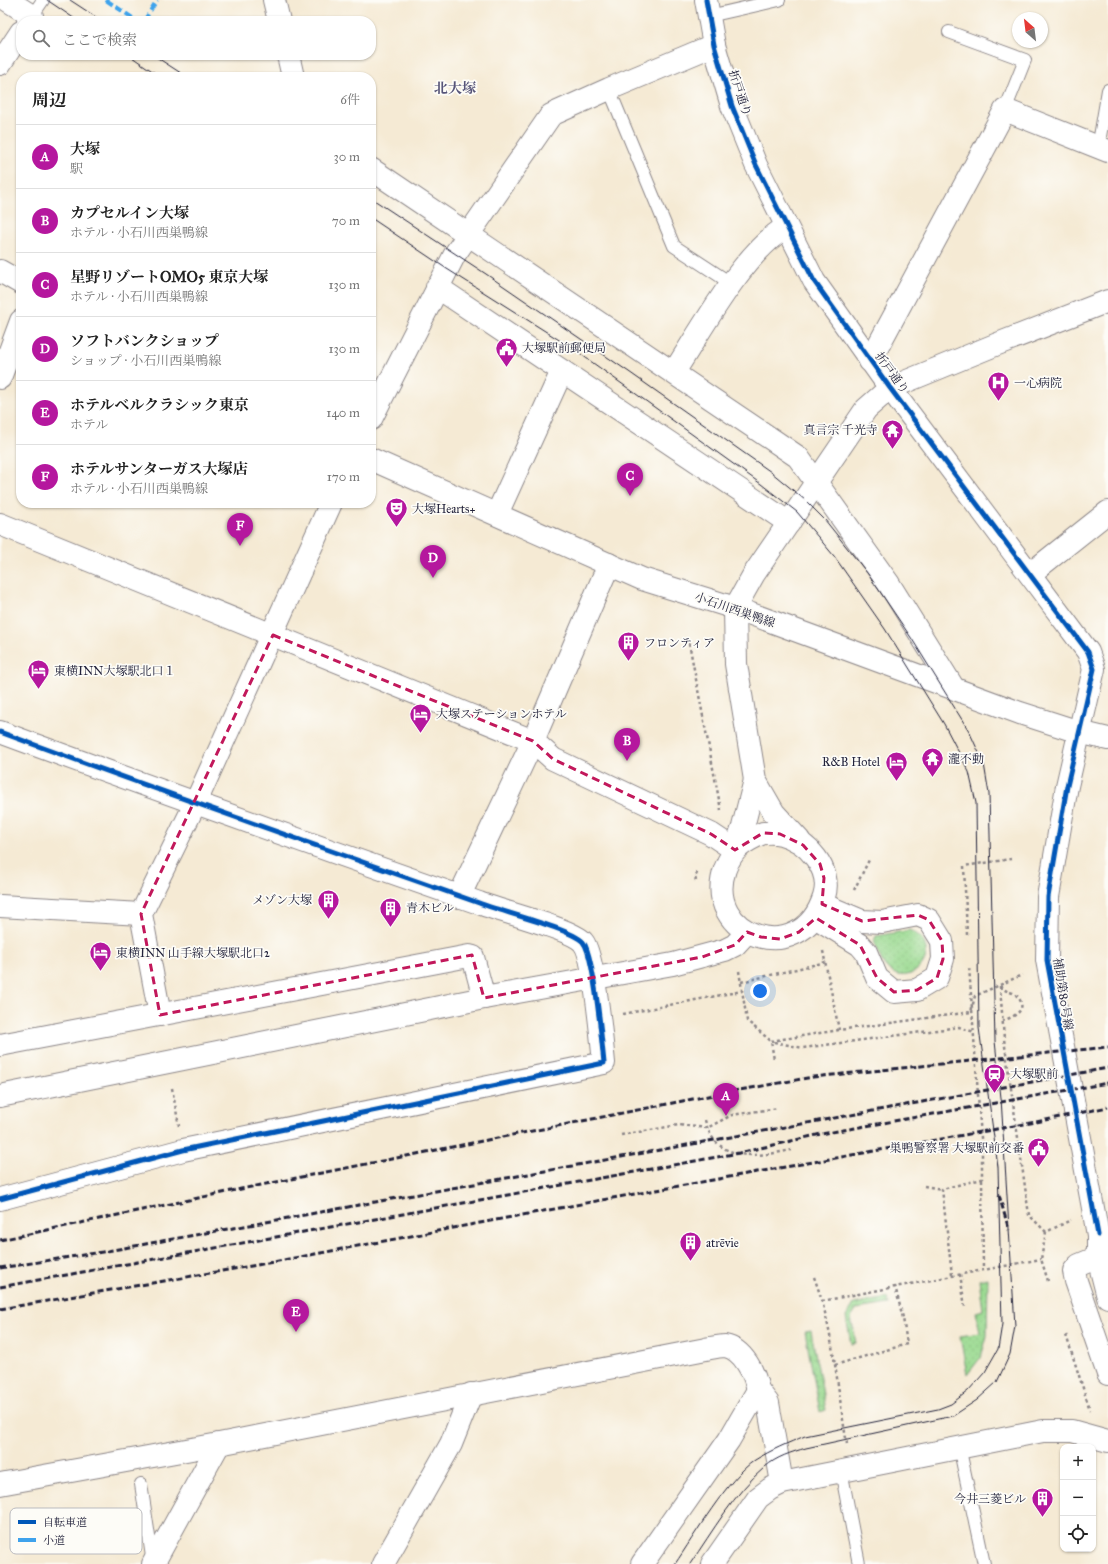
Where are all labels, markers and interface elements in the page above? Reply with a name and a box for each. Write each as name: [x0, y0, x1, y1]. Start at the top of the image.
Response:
north arrow: [1012, 12, 1048, 48]
search box: [16, 16, 376, 60]
icon: search: [30, 27, 52, 49]
text: ここで検索: [62, 31, 137, 49]
street label: 折戸通り: [726, 68, 754, 118]
district label: 北大塚: [434, 80, 476, 97]
text: 周辺: [32, 90, 66, 111]
text: 6件: [340, 92, 360, 108]
text: 大塚: [70, 140, 100, 158]
text: A: [41, 149, 49, 165]
text: 30 m: [334, 149, 360, 165]
text: 駅: [70, 161, 83, 177]
text: カプセルイン大塚: [70, 204, 189, 222]
text: B: [41, 213, 49, 229]
text: 70 m: [332, 213, 360, 229]
text: ホテル · 小石川西巣鴨線: [70, 225, 208, 241]
text: 星野リゾートOMO5 東京大塚: [70, 268, 268, 286]
text: C: [41, 277, 49, 293]
text: 130 m: [328, 277, 360, 293]
text: ホテル · 小石川西巣鴨線: [70, 289, 208, 305]
text: ソフトバンクショップ: [70, 332, 219, 350]
public building icon: 大塚駅前郵便局: [493, 335, 519, 368]
text: D: [40, 341, 50, 357]
text: 130 m: [328, 341, 360, 357]
place label: 大塚駅前郵便局: [522, 341, 606, 355]
street label: 折戸通り: [872, 349, 912, 397]
text: ショップ · 小石川西巣鴨線: [70, 353, 221, 369]
hospital icon: 一心病院: [986, 370, 1012, 403]
place label: 一心病院: [1014, 376, 1062, 390]
text: ホテルベルクラシック東京: [70, 396, 249, 414]
text: E: [40, 405, 50, 421]
text: 140 m: [326, 405, 360, 421]
text: ホテル: [70, 417, 108, 433]
temple icon: 真言宗 千光寺: [880, 417, 906, 450]
place label: 真言宗 千光寺: [803, 423, 878, 437]
text: ホテルサンターガス大塚店: [70, 460, 248, 478]
pin: C: [617, 463, 643, 496]
text: F: [41, 469, 49, 485]
text: 170 m: [327, 469, 360, 485]
text: ホテル · 小石川西巣鴨線: [70, 481, 208, 497]
theatre icon: 大塚Hearts+: [383, 496, 409, 529]
place label: 大塚Hearts+: [412, 502, 475, 516]
pin: F: [227, 513, 253, 546]
pin: D: [420, 545, 446, 578]
street label: 小石川西巣鴨線: [693, 590, 777, 630]
building icon: フロンティア: [615, 630, 641, 663]
place label: フロンティア: [644, 636, 715, 650]
hotel icon: 東横INN大塚駅北口１: [26, 658, 52, 691]
place label: 東横INN大塚駅北口１: [54, 664, 176, 678]
hotel icon: 大塚ステーションホテル: [407, 701, 433, 734]
place label: 大塚ステーションホテル: [436, 707, 567, 721]
pin: B: [614, 728, 640, 761]
temple icon: 瀧不動: [920, 746, 946, 779]
hotel icon: R&B Hotel: [883, 749, 909, 782]
place label: 瀧不動: [948, 752, 984, 766]
place label: R&B Hotel: [822, 755, 881, 769]
building icon: メゾン大塚: [315, 887, 341, 920]
place label: メゾン大塚: [252, 893, 312, 907]
building icon: 青木ビル: [377, 895, 403, 928]
place label: 青木ビル: [406, 901, 454, 915]
hotel icon: 東横INN 山手線大塚駅北口2: [88, 940, 114, 973]
place label: 東横INN 山手線大塚駅北口2: [116, 946, 270, 960]
street label: 補助第80号線: [1050, 957, 1076, 1031]
your location: [750, 981, 770, 1001]
station icon: 大塚駅前: [982, 1061, 1008, 1094]
place label: 大塚駅前: [1010, 1067, 1058, 1081]
pin: A: [713, 1083, 739, 1116]
public building icon: 巣鴨警察署 大塚駅前交番: [1026, 1135, 1052, 1168]
place label: 巣鴨警察署 大塚駅前交番: [889, 1141, 1024, 1155]
building icon: atrēvie: [678, 1230, 704, 1263]
place label: atrēvie: [706, 1236, 739, 1250]
pin: E: [283, 1299, 309, 1332]
map controls: [1060, 1444, 1096, 1552]
button: +: [1060, 1444, 1096, 1480]
button: −: [1060, 1480, 1096, 1516]
building icon: 今井三菱ビル: [1029, 1486, 1055, 1519]
place label: 今井三菱ビル: [954, 1492, 1026, 1506]
legend: [10, 1508, 142, 1554]
text: 自転車道: [43, 1516, 87, 1529]
button: locate: [1060, 1516, 1096, 1552]
text: 小道: [43, 1534, 65, 1547]

